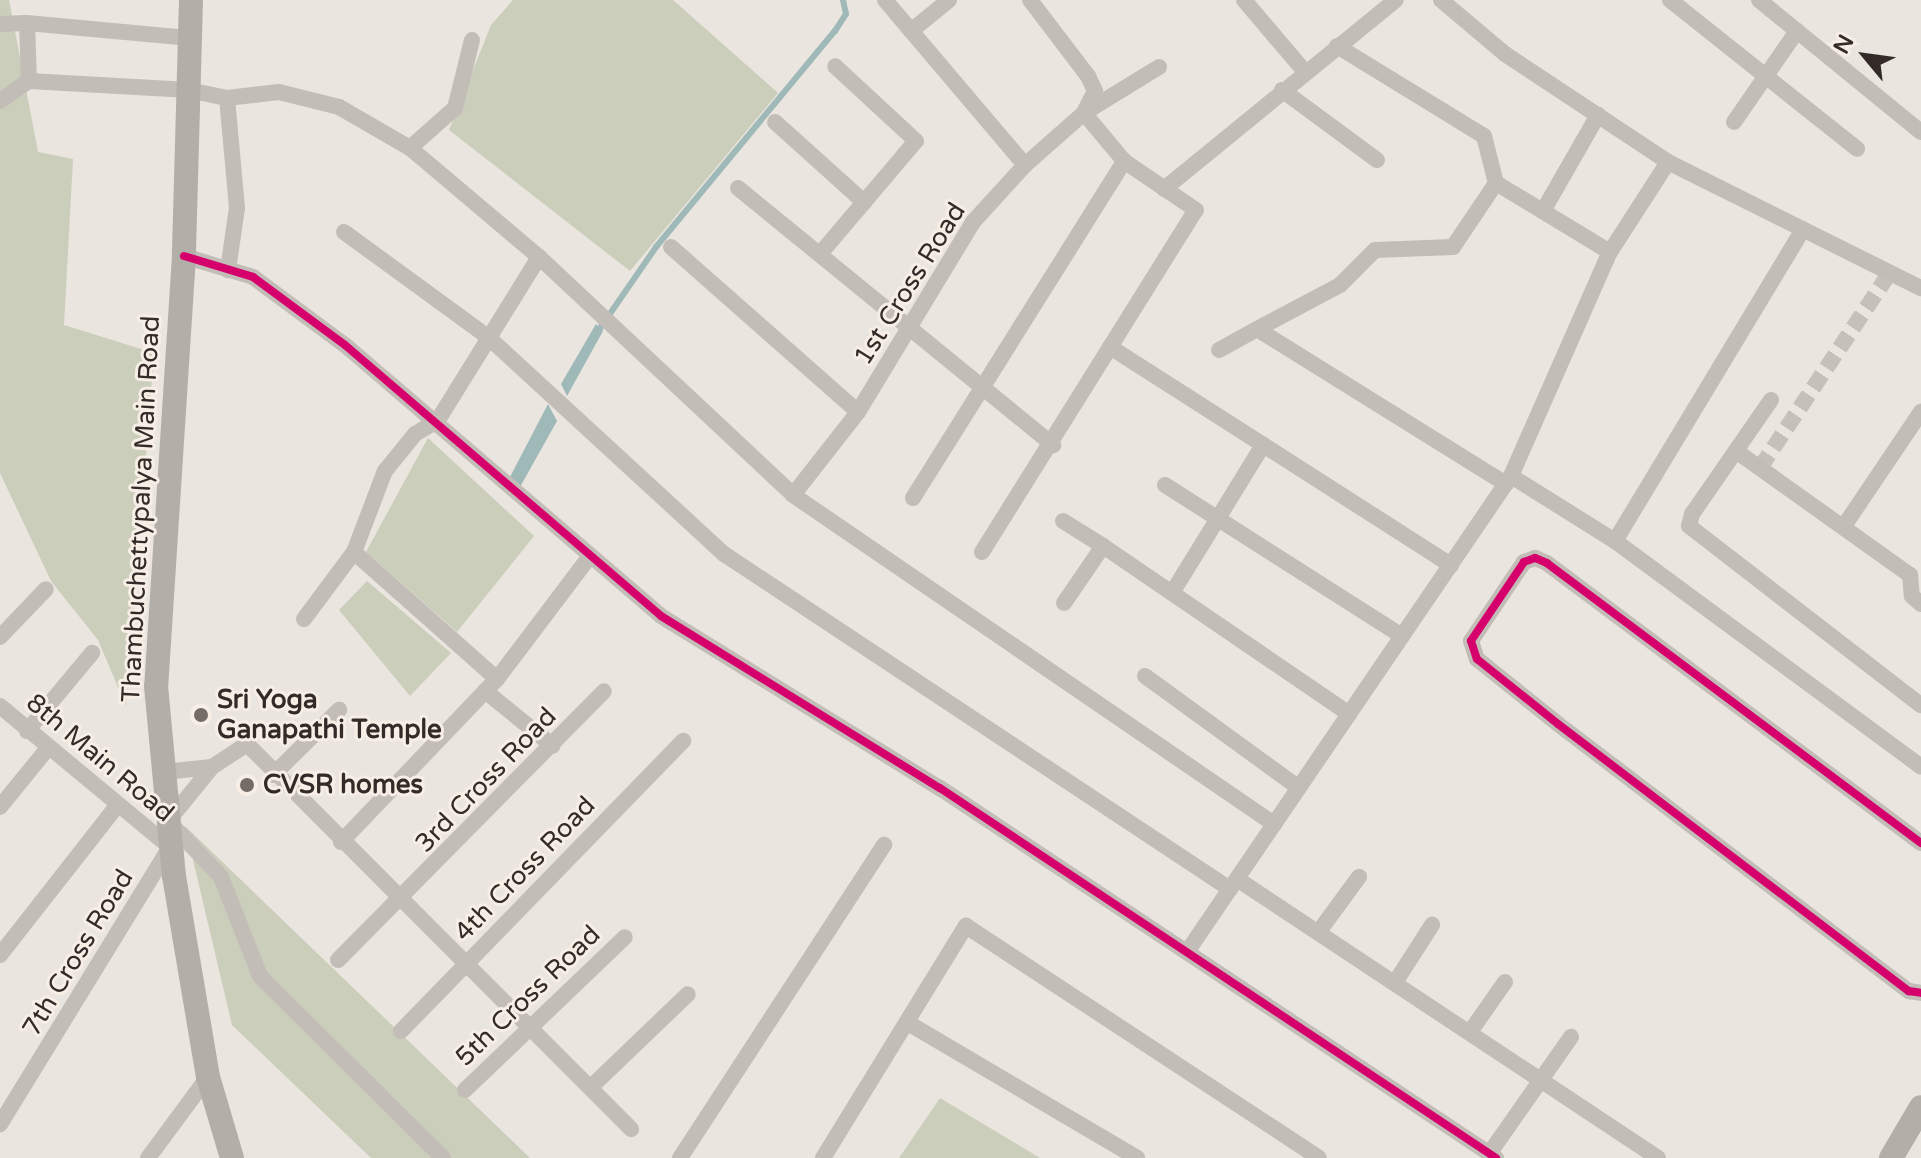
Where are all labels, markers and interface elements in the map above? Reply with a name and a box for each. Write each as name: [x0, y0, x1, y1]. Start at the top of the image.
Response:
north arrow: [1825, 16, 1905, 96]
text: N: [1828, 30, 1860, 58]
street label: 1st Cross Road: [848, 197, 972, 371]
street label: Thambuchettypalya Main Road: [115, 315, 167, 703]
place label: Sri Yoga Ganapathi Temple: [217, 684, 442, 746]
street label: 8th Main Road: [20, 687, 180, 829]
street label: 3rd Cross Road: [409, 701, 563, 859]
marker: Sri Yoga Ganapathi Temple: [192, 706, 210, 724]
place label: CVSR homes: [263, 769, 423, 801]
marker: CVSR homes: [238, 776, 256, 794]
street label: 4th Cross Road: [448, 790, 602, 948]
street label: 7th Cross Road: [16, 864, 140, 1042]
street label: 5th Cross Road: [449, 919, 607, 1073]

